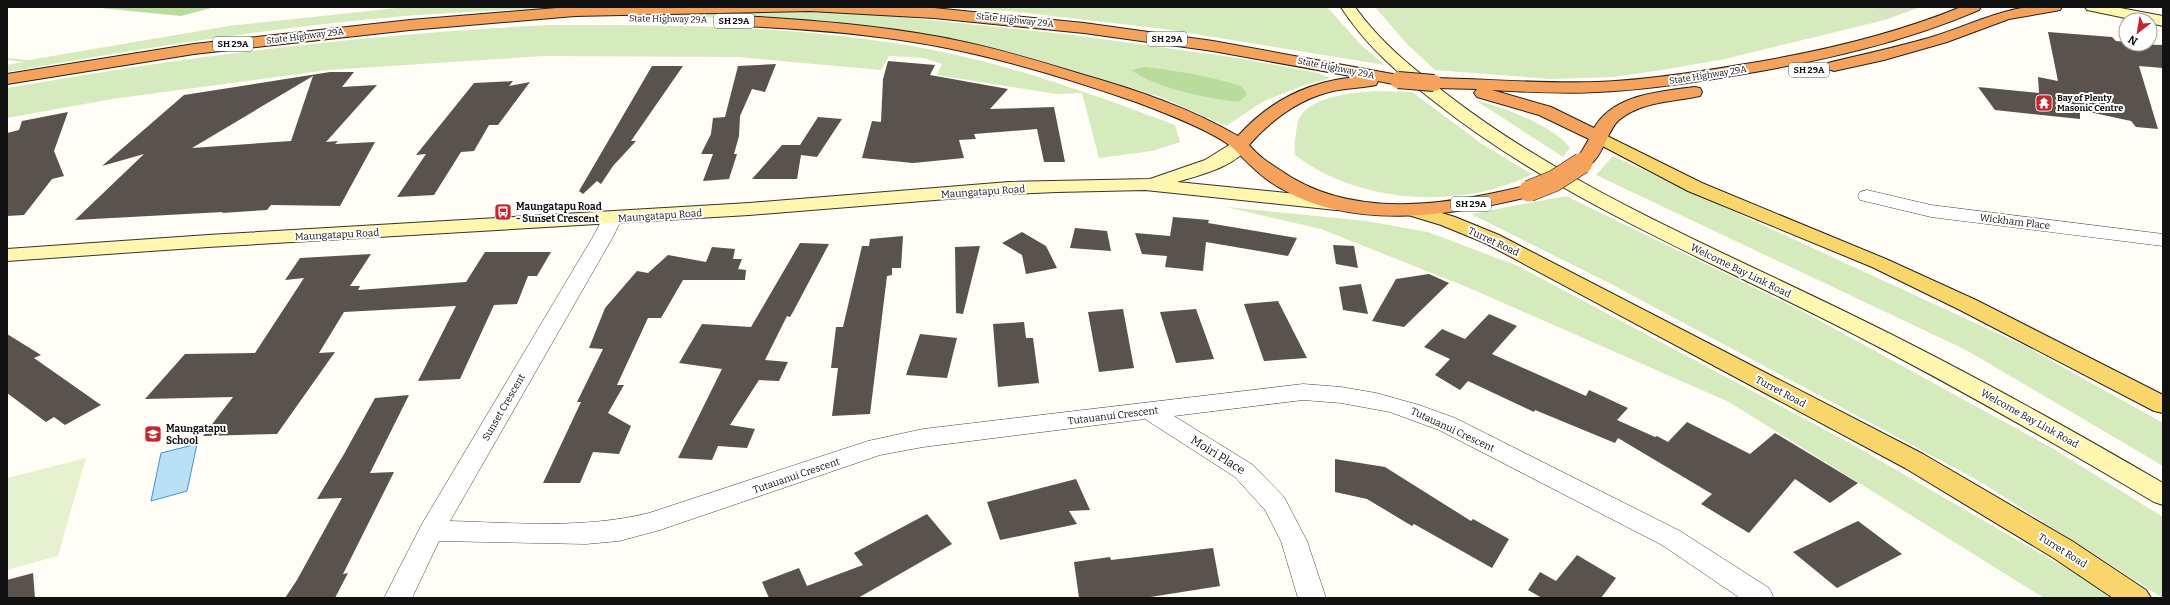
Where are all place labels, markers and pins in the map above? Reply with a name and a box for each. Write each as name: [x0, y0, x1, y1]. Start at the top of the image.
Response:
temple icon: Bay of Plenty Masonic Centre: [2034, 93, 2054, 113]
place label: Bay of Plenty Masonic Centre: [2057, 93, 2123, 113]
place label: Maungatapu Road - Sunset Crescent: [516, 201, 602, 225]
bus stop icon: Maungatapu Road - Sunset Crescent: [493, 202, 513, 222]
place label: Maungatapu School: [166, 423, 227, 447]
school or university icon: Maungatapu School: [143, 424, 163, 444]

